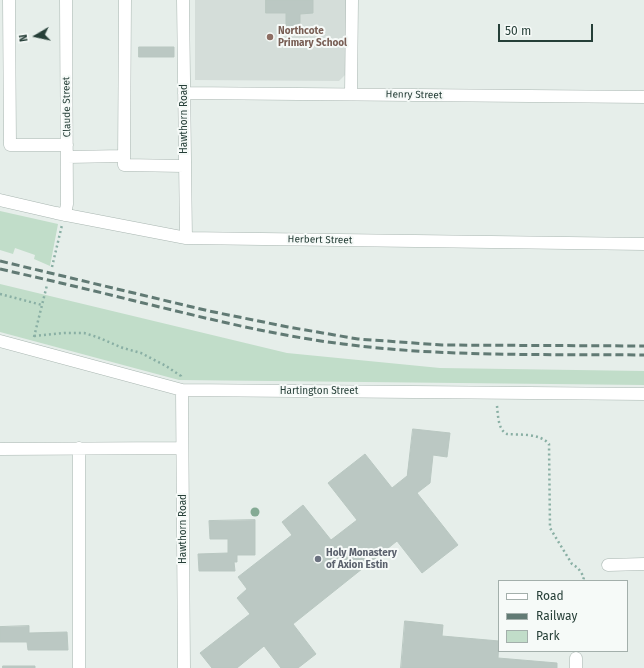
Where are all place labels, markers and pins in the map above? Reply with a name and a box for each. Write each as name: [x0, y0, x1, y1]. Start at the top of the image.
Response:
place label: Northcote Primary School: [278, 25, 347, 48]
marker: Northcote Primary School: [265, 32, 275, 42]
place label: Holy Monastery of Axion Estin: [326, 547, 397, 570]
marker: Holy Monastery of Axion Estin: [313, 554, 323, 564]

